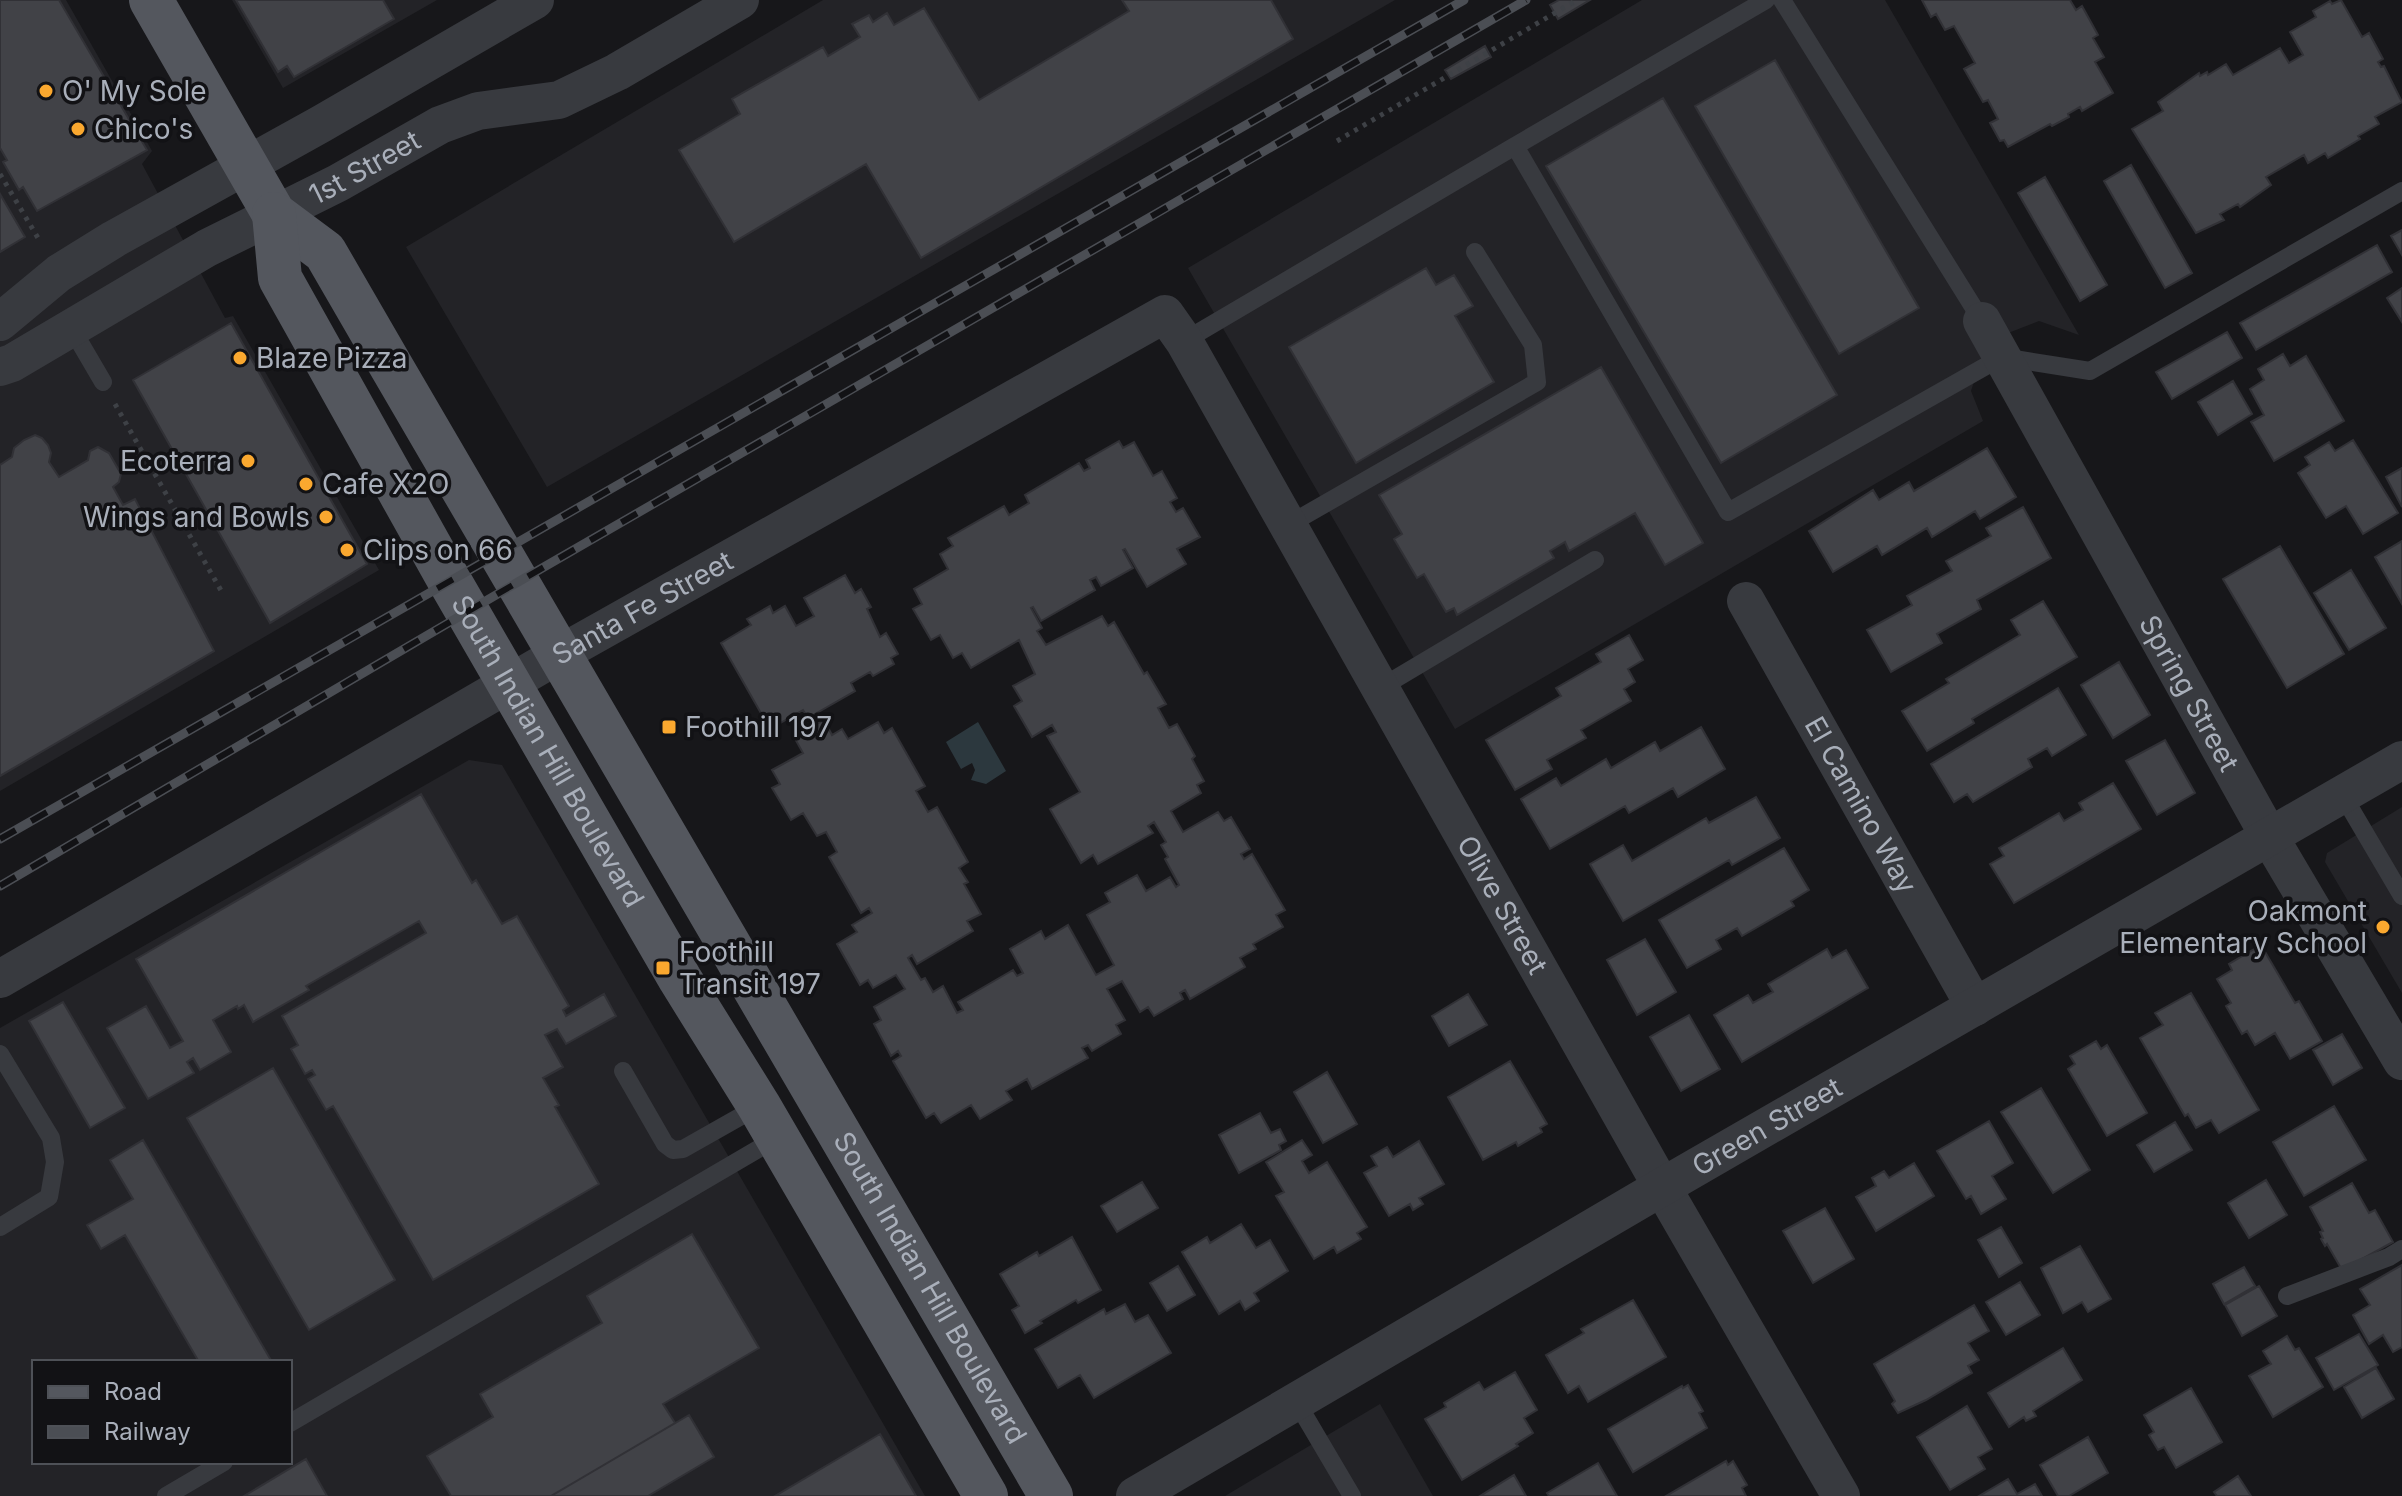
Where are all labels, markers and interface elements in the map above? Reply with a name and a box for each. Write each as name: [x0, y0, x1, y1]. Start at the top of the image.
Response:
place label: O' My Sole: [62, 74, 207, 108]
marker: O' My Sole: [37, 82, 55, 100]
place label: Chico's: [94, 112, 193, 146]
marker: Chico's: [69, 120, 87, 138]
street label: 1st Street: [303, 123, 426, 212]
place label: Blaze Pizza: [256, 341, 407, 375]
marker: Blaze Pizza: [231, 349, 249, 367]
place label: Ecoterra: [120, 444, 232, 478]
marker: Ecoterra: [239, 452, 257, 470]
place label: Cafe X2O: [322, 467, 450, 501]
marker: Cafe X2O: [297, 475, 315, 493]
place label: Wings and Bowls: [83, 500, 310, 534]
marker: Wings and Bowls: [317, 508, 335, 526]
place label: Clips on 66: [363, 533, 513, 567]
marker: Clips on 66: [338, 541, 356, 559]
street label: Santa Fe Street: [546, 543, 739, 672]
street label: South Indian Hill Boulevard: [444, 589, 652, 913]
street label: Spring Street: [2132, 609, 2246, 777]
place label: Foothill 197: [685, 710, 832, 744]
street label: El Camino Way: [1798, 710, 1924, 899]
marker: Foothill 197: [660, 718, 678, 736]
street label: Olive Street: [1450, 830, 1555, 980]
place label: Oakmont Elementary School: [2119, 894, 2367, 960]
marker: Oakmont Elementary School: [2374, 918, 2392, 936]
place label: Foothill Transit 197: [679, 935, 821, 1001]
marker: Foothill Transit 197: [654, 959, 672, 977]
street label: Green Street: [1686, 1070, 1848, 1183]
street label: South Indian Hill Boulevard: [826, 1126, 1034, 1450]
legend: [32, 1360, 292, 1464]
text: Road: [104, 1377, 162, 1406]
text: Railway: [104, 1417, 191, 1446]

